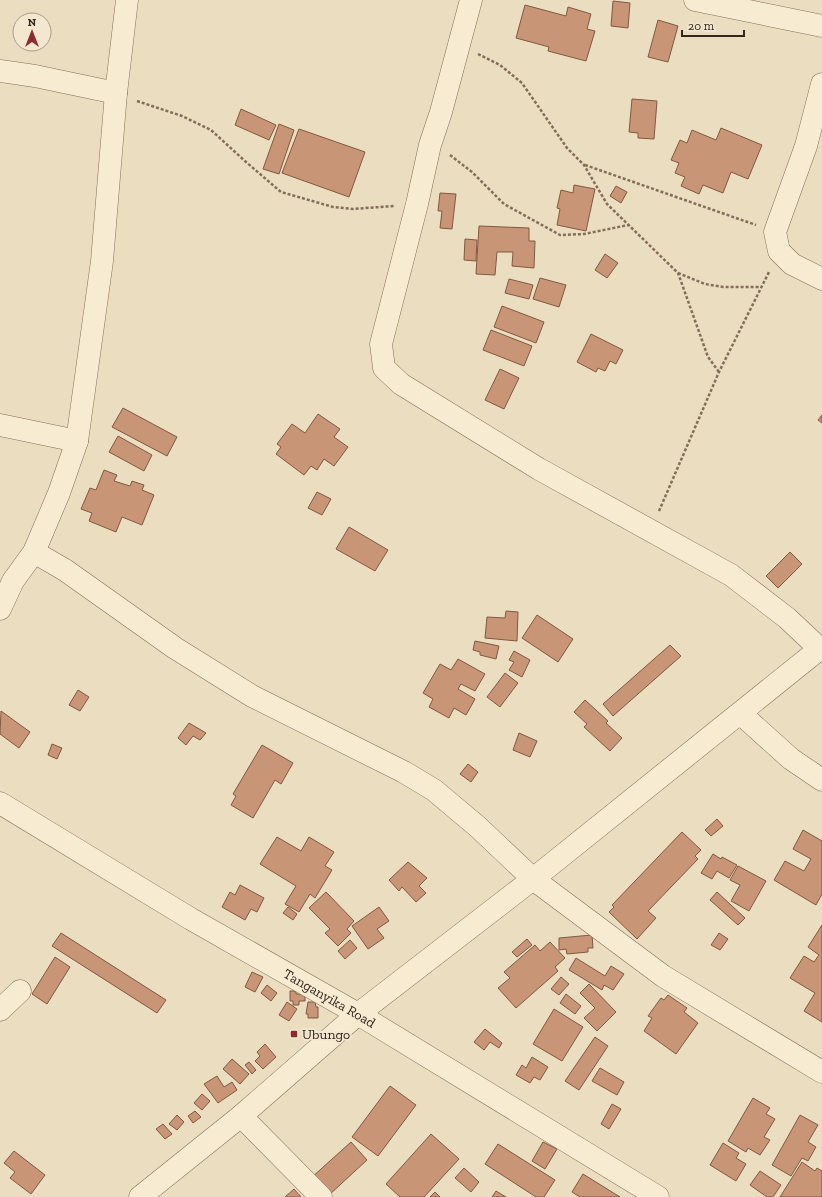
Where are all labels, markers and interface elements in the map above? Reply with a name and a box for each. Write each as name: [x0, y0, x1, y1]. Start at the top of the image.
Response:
north arrow: [12, 12, 52, 52]
scale bar: [682, 12, 744, 38]
text: N: [28, 16, 37, 29]
text: 20 m: [688, 19, 715, 33]
street label: Tanganyika Road: [280, 965, 379, 1032]
place label: Ubungo: [302, 1026, 350, 1043]
marker: Ubungo: [289, 1029, 299, 1039]

